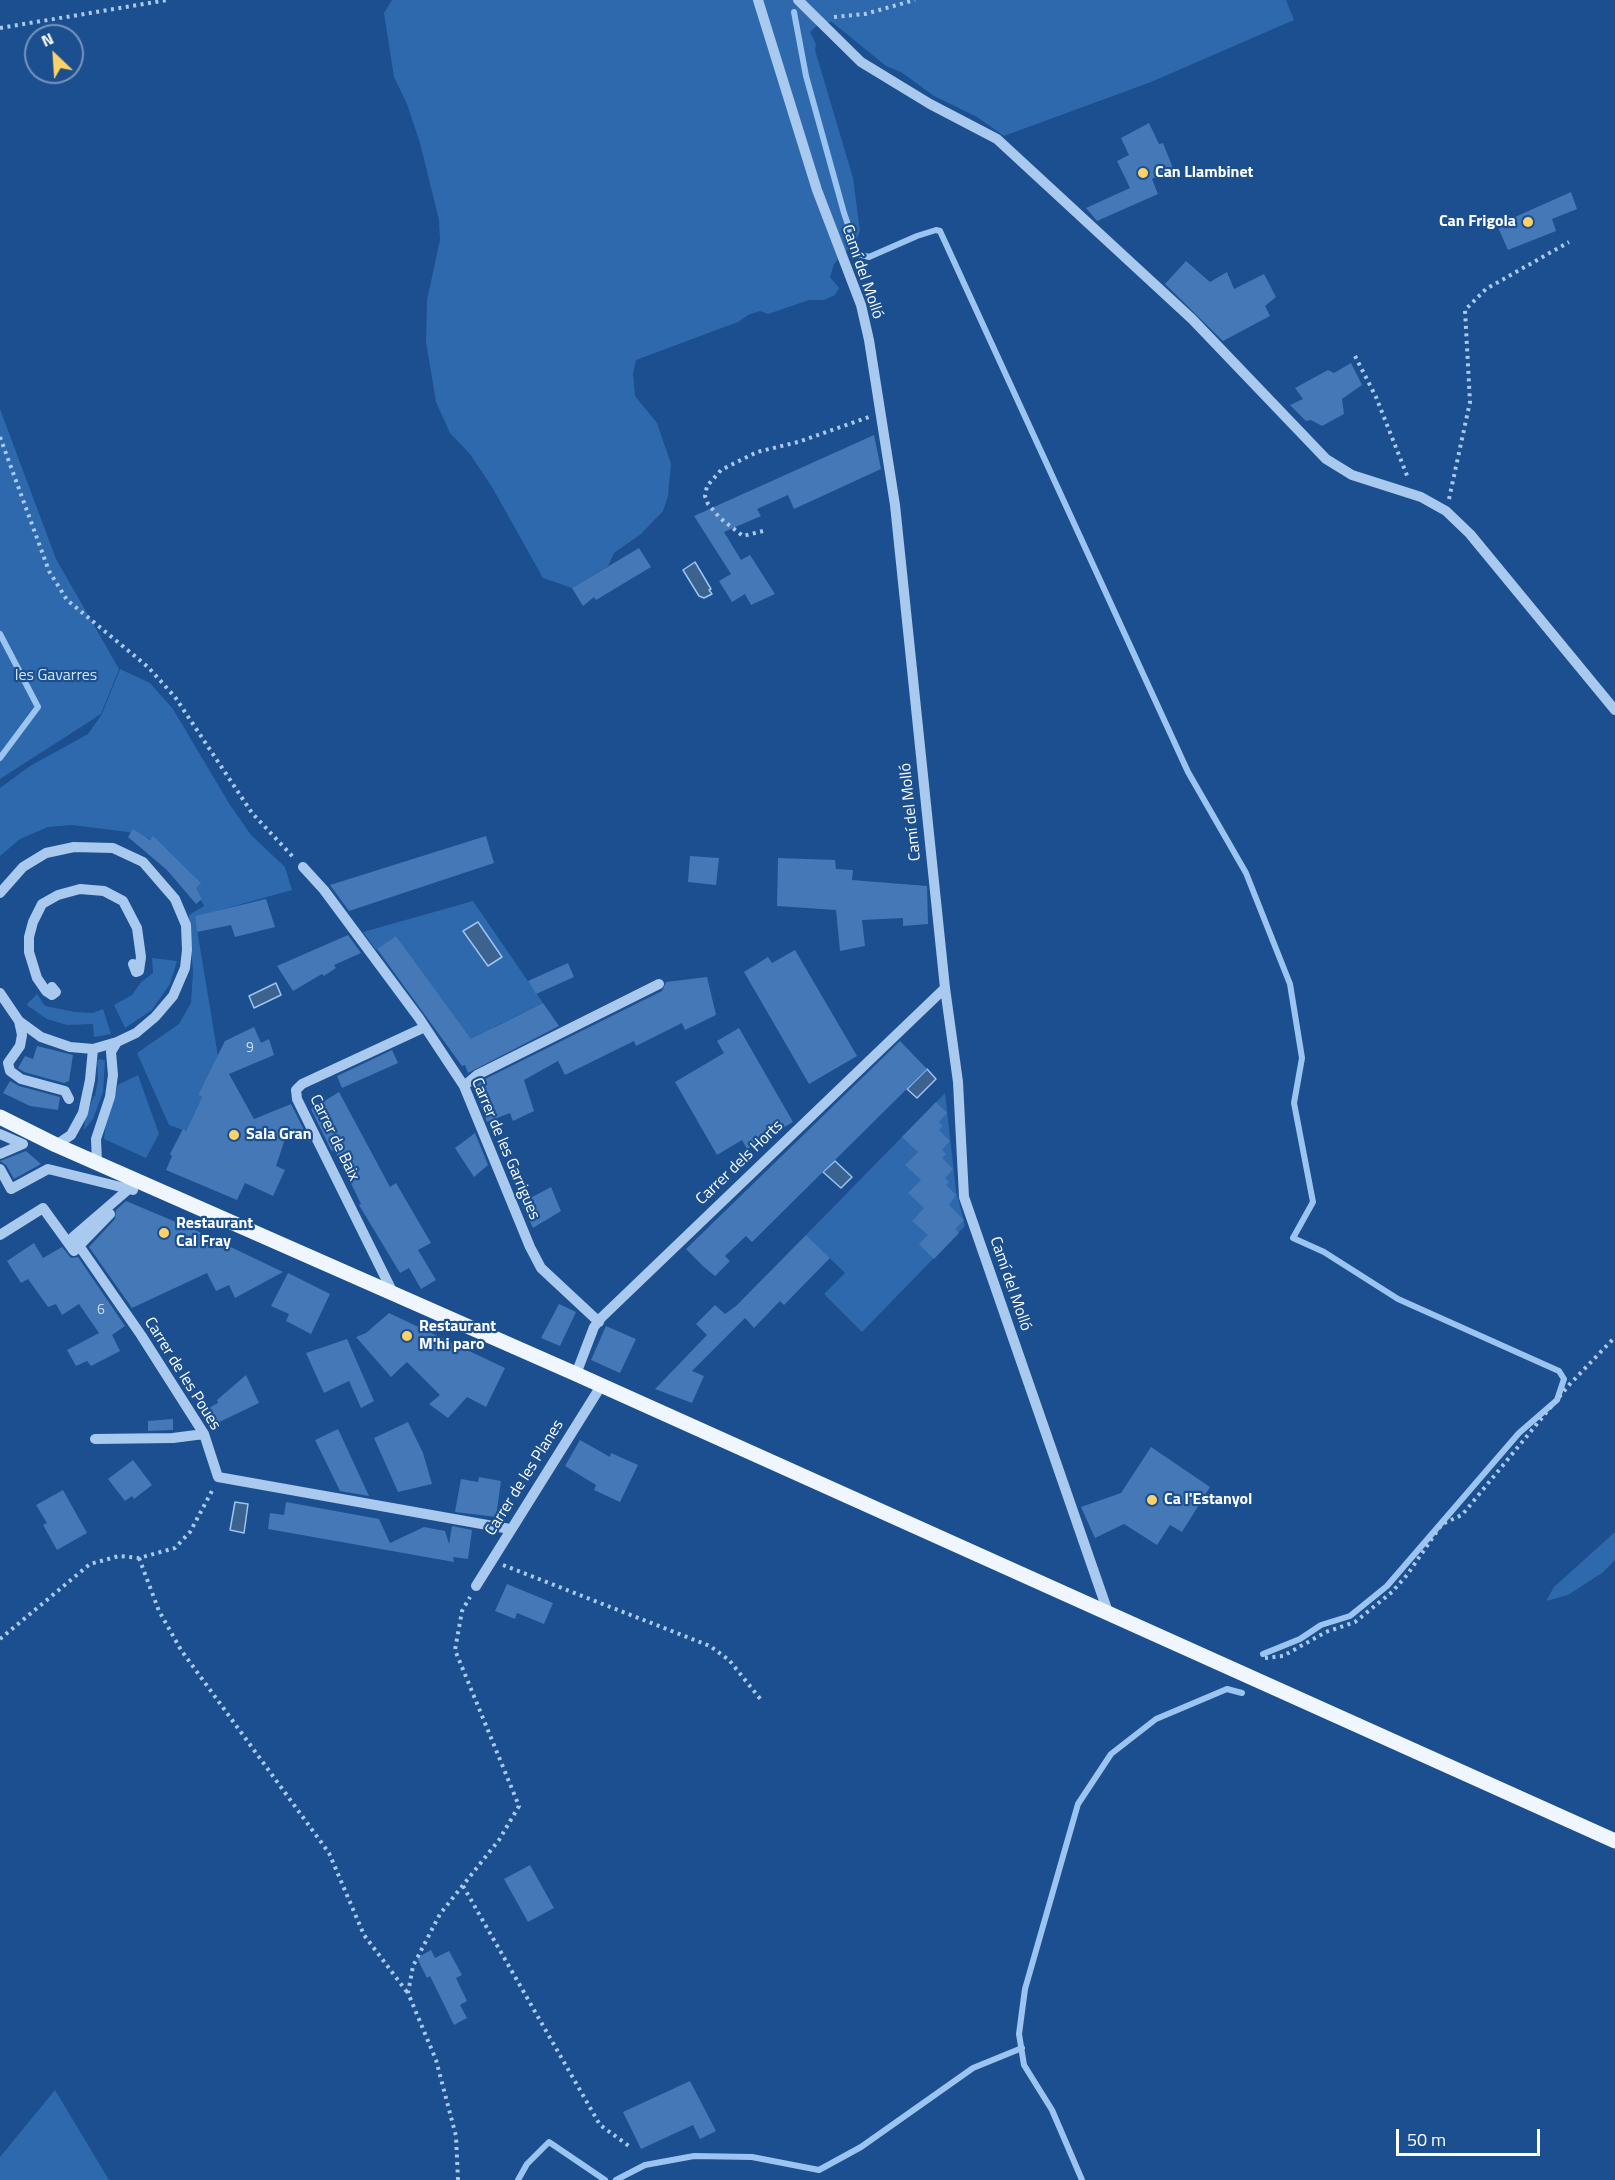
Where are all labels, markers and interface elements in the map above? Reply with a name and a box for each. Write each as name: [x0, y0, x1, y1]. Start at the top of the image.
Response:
north arrow: [24, 24, 84, 84]
text: N: [37, 26, 57, 53]
place label: Can Llambinet: [1155, 163, 1253, 183]
marker: Can Llambinet: [1136, 166, 1150, 180]
place label: Can Frigola: [1439, 212, 1516, 232]
marker: Can Frigola: [1521, 215, 1535, 229]
street label: Camí del Molló: [837, 222, 887, 322]
park label: les Gavarres: [15, 666, 97, 686]
street label: Camí del Molló: [896, 762, 926, 862]
house number: 9: [246, 1041, 254, 1057]
street label: Carrer de les Garrigues: [466, 1075, 544, 1223]
street label: Carrer de Baix: [305, 1092, 363, 1184]
street label: Carrer dels Horts: [692, 1117, 788, 1209]
place label: Sala Gran: [246, 1125, 312, 1145]
marker: Sala Gran: [227, 1128, 241, 1142]
place label: Restaurant Cal Fray: [176, 1214, 253, 1252]
marker: Restaurant Cal Fray: [157, 1226, 171, 1240]
street label: Camí del Molló: [985, 1234, 1035, 1334]
house number: 6: [97, 1303, 105, 1319]
street label: Carrer de les Poues: [140, 1314, 224, 1434]
place label: Restaurant M'hi paro: [419, 1317, 496, 1355]
marker: Restaurant M'hi paro: [400, 1329, 414, 1343]
street label: Carrer de les Planes: [482, 1417, 568, 1539]
place label: Ca l'Estanyol: [1164, 1490, 1252, 1510]
marker: Ca l'Estanyol: [1145, 1493, 1159, 1507]
scale bar: [1399, 2117, 1543, 2155]
text: 50 m: [1407, 2126, 1446, 2153]

